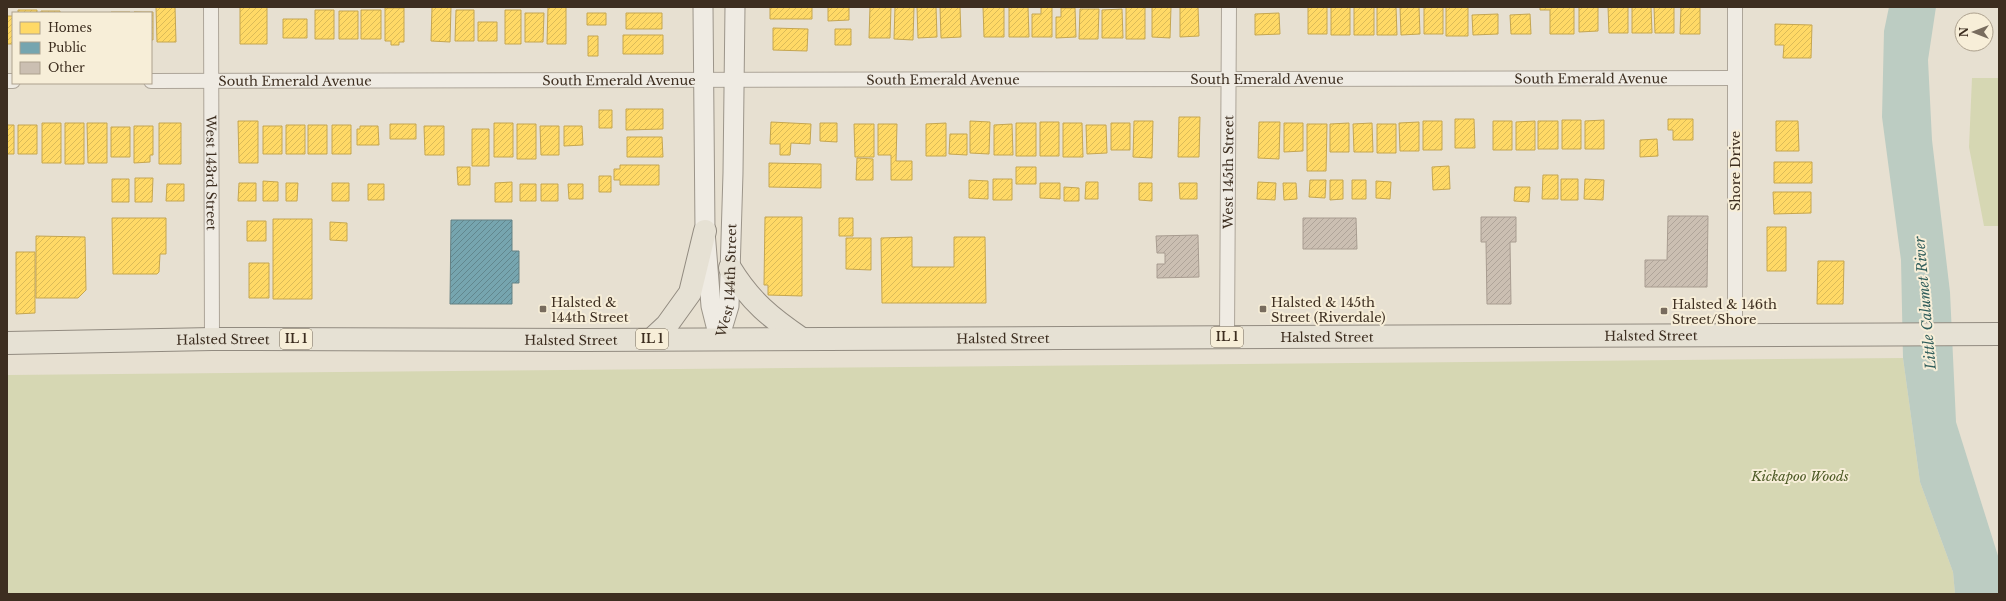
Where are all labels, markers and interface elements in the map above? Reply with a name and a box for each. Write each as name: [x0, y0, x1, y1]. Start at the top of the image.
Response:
legend: [12, 12, 152, 84]
north arrow: [1954, 12, 1994, 52]
text: Homes: [48, 20, 92, 35]
text: N: [1957, 26, 1971, 37]
text: Public: [48, 40, 87, 55]
text: Other: [48, 60, 85, 75]
street label: South Emerald Avenue: [1514, 70, 1668, 87]
street label: South Emerald Avenue: [866, 71, 1020, 89]
street label: South Emerald Avenue: [1190, 71, 1344, 88]
street label: South Emerald Avenue: [542, 72, 696, 89]
street label: South Emerald Avenue: [218, 73, 372, 90]
street label: West 143rd Street: [202, 114, 220, 231]
street label: West 145th Street: [1220, 115, 1237, 230]
street label: Shore Drive: [1727, 131, 1744, 211]
street label: West 144th Street: [712, 223, 740, 340]
water label: Little Calumet River: [1910, 235, 1940, 371]
place label: Halsted & 144th Street: [551, 294, 629, 326]
place label: Halsted & 145th Street (Riverdale): [1271, 294, 1386, 326]
place label: Halsted & 146th Street/Shore: [1672, 296, 1777, 328]
marker: Halsted & 144th Street: [538, 304, 548, 314]
marker: Halsted & 145th Street (Riverdale): [1258, 304, 1268, 314]
marker: Halsted & 146th Street/Shore: [1659, 306, 1669, 316]
road number: IL 1: [1211, 327, 1243, 347]
street label: Halsted Street: [1604, 327, 1698, 345]
road number: IL 1: [280, 329, 312, 349]
road number: IL 1: [636, 329, 668, 349]
street label: Halsted Street: [1280, 329, 1374, 346]
street label: Halsted Street: [956, 330, 1050, 347]
street label: Halsted Street: [176, 331, 270, 349]
street label: Halsted Street: [524, 332, 618, 349]
park label: Kickapoo Woods: [1750, 468, 1849, 485]

